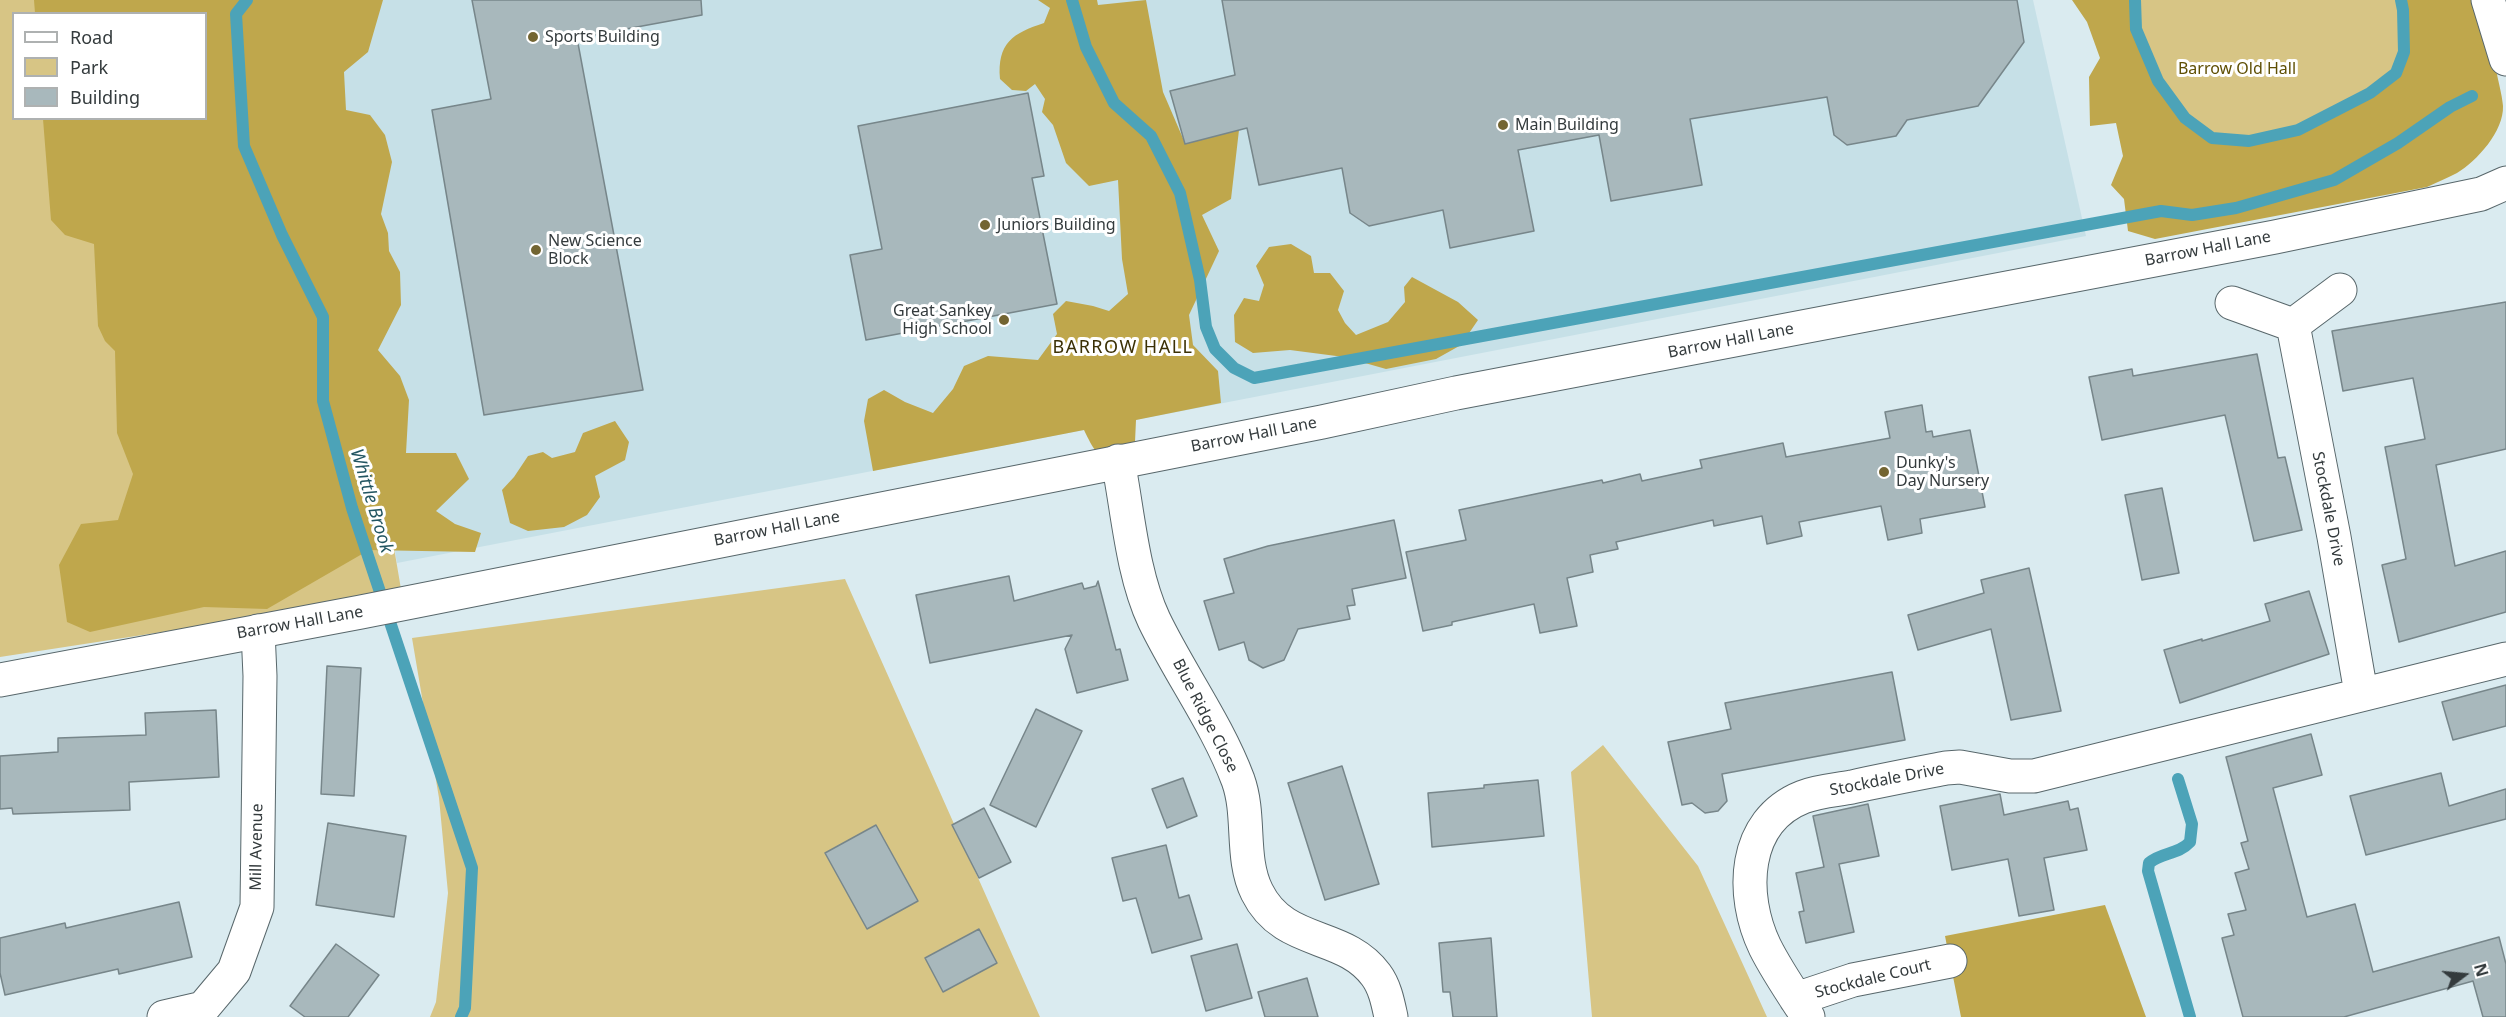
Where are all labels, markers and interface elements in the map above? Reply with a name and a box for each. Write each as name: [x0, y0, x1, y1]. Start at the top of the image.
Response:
legend: [12, 12, 207, 120]
text: Road: [70, 25, 113, 49]
place label: Sports Building: [545, 27, 660, 47]
marker: Sports Building: [526, 30, 540, 44]
text: Park: [70, 55, 108, 79]
park label: Barrow Old Hall: [2178, 59, 2296, 79]
text: Building: [70, 85, 140, 109]
place label: Main Building: [1515, 115, 1619, 135]
marker: Main Building: [1496, 118, 1510, 132]
place label: Juniors Building: [997, 215, 1116, 235]
marker: Juniors Building: [978, 218, 992, 232]
street label: Barrow Hall Lane: [2143, 227, 2273, 271]
place label: New Science Block: [548, 231, 642, 269]
marker: New Science Block: [529, 243, 543, 257]
place label: Great Sankey High School: [893, 301, 992, 339]
marker: Great Sankey High School: [997, 313, 1011, 327]
street label: Barrow Hall Lane: [1666, 319, 1796, 363]
district label: BARROW HALL: [1052, 337, 1194, 359]
street label: Barrow Hall Lane: [1189, 413, 1319, 457]
water label: Whittle Brook: [345, 446, 397, 556]
street label: Stockdale Drive: [2307, 450, 2349, 568]
place label: Dunky's Day Nursery: [1896, 453, 1989, 491]
marker: Dunky's Day Nursery: [1877, 465, 1891, 479]
street label: Barrow Hall Lane: [712, 507, 842, 551]
street label: Barrow Hall Lane: [235, 602, 365, 644]
street label: Blue Ridge Close: [1168, 656, 1242, 776]
street label: Stockdale Drive: [1828, 759, 1946, 801]
street label: Mill Avenue: [247, 803, 267, 891]
north arrow: [2434, 945, 2494, 1005]
street label: Stockdale Court: [1813, 955, 1933, 1003]
text: N: [2469, 961, 2494, 979]

